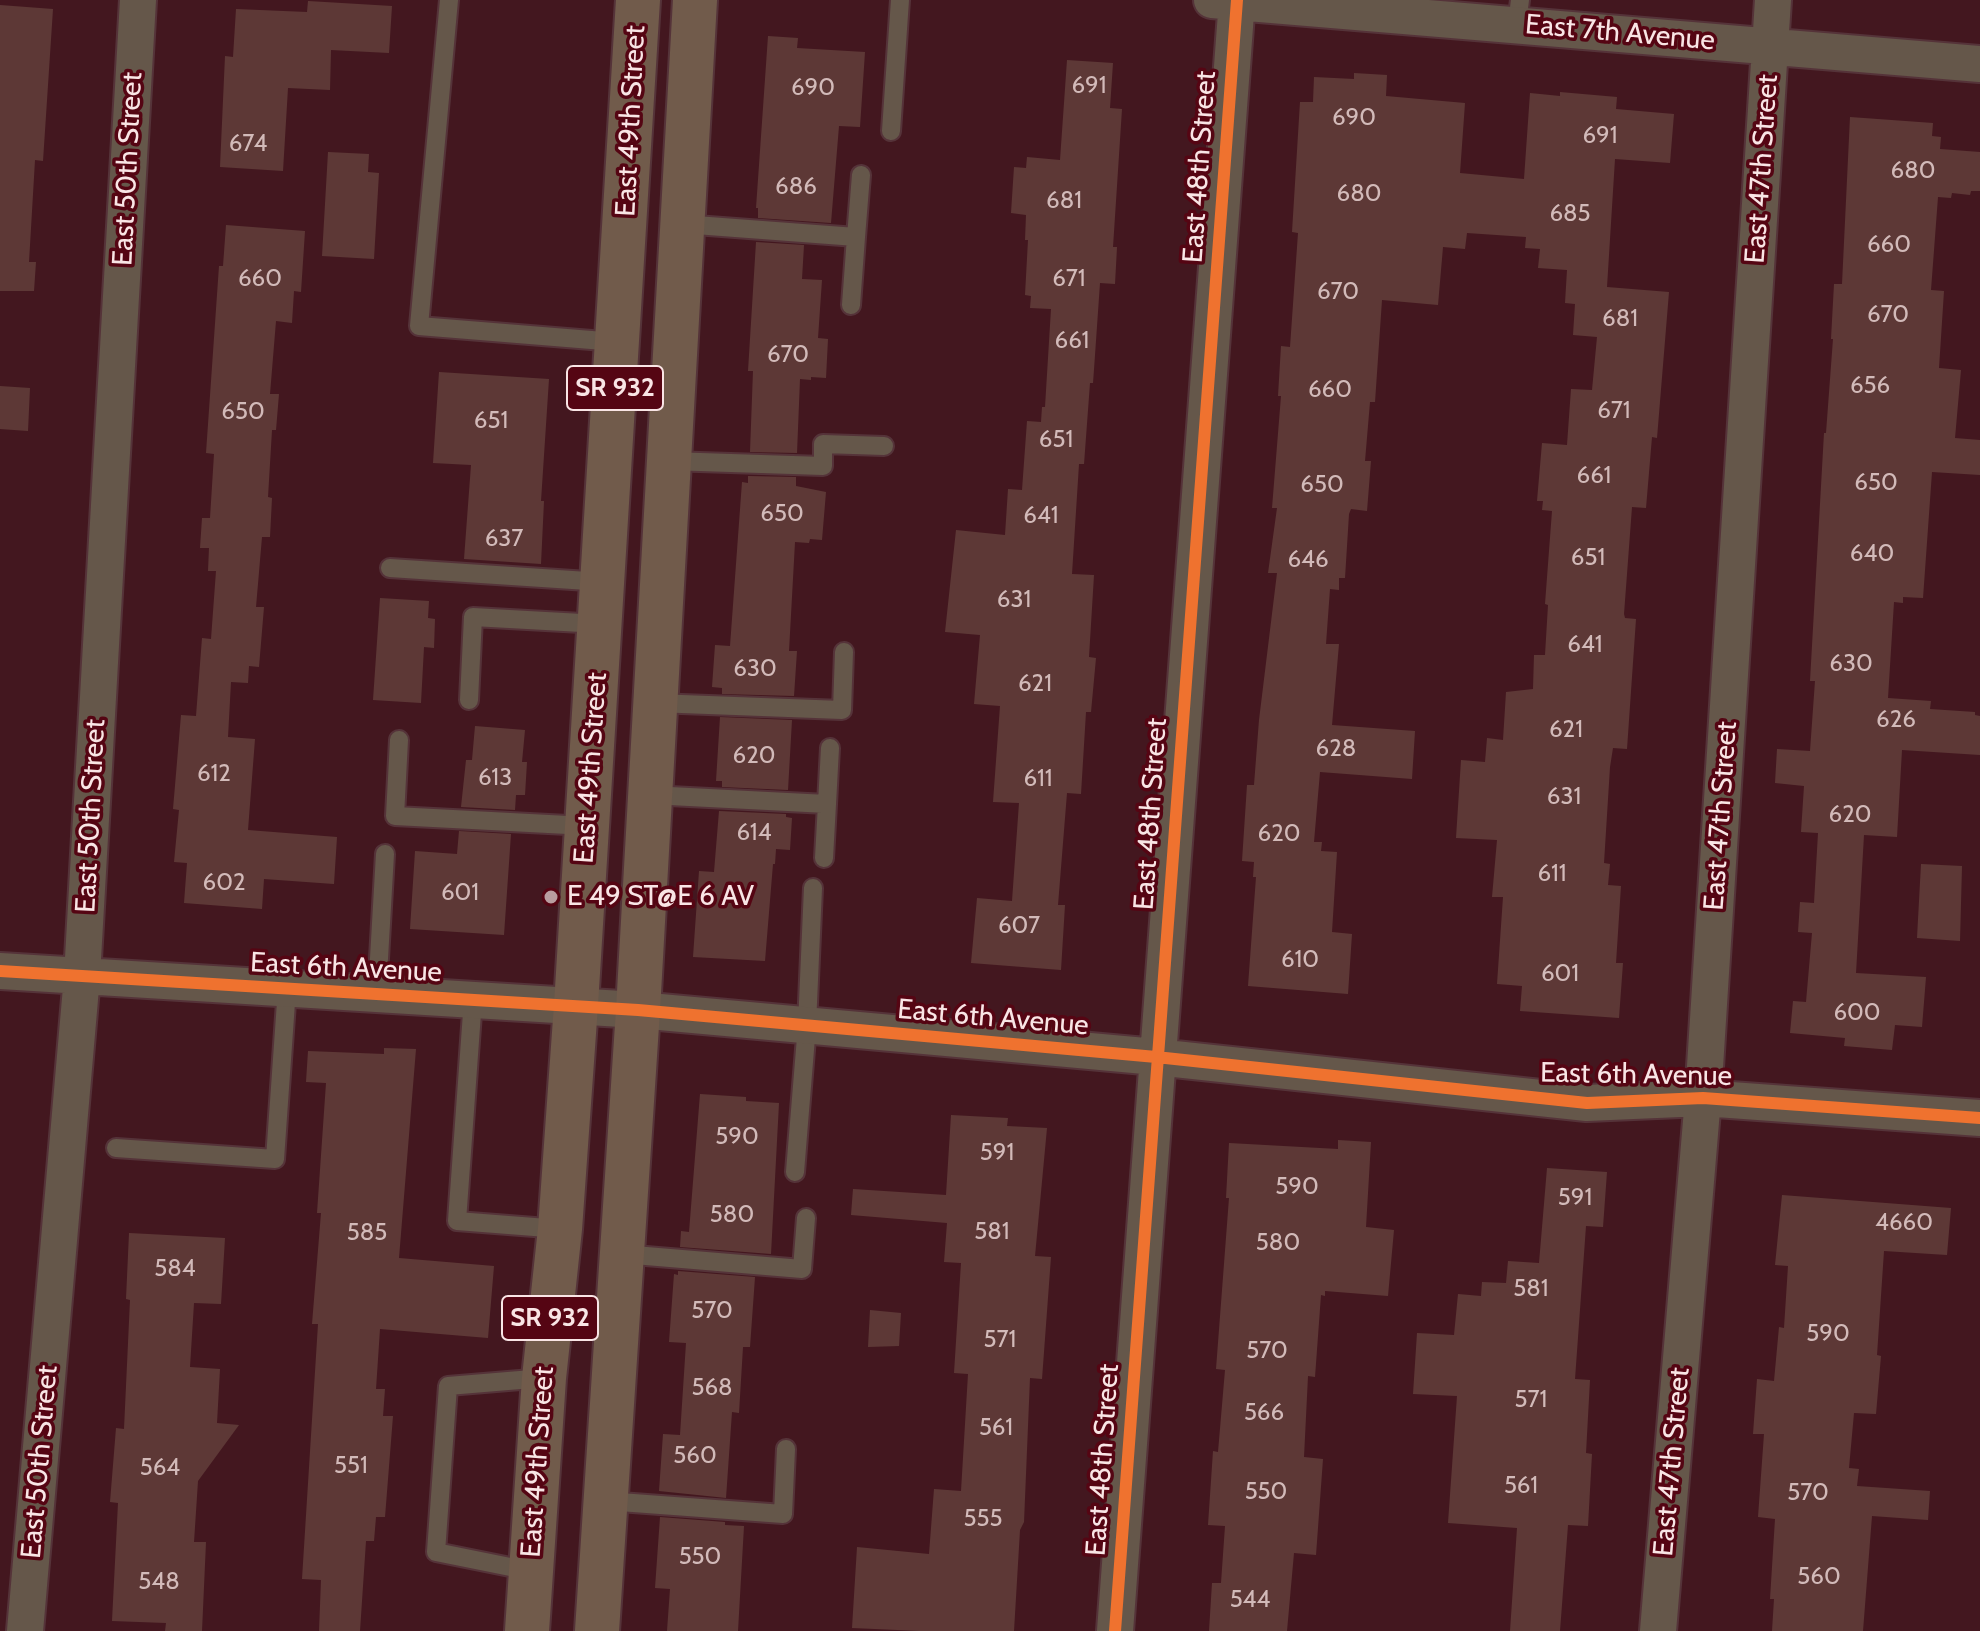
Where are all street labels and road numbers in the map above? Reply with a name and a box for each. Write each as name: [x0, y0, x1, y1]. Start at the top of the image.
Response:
street label: East 7th Avenue: [1524, 8, 1716, 58]
street label: East 49th Street: [609, 25, 653, 217]
street label: East 48th Street: [1177, 70, 1223, 264]
street label: East 50th Street: [106, 71, 150, 267]
street label: East 47th Street: [1739, 73, 1785, 265]
road number: SR 932: [567, 366, 663, 410]
street label: East 49th Street: [568, 671, 614, 865]
street label: East 48th Street: [1128, 717, 1174, 911]
street label: East 50th Street: [69, 718, 113, 914]
street label: East 47th Street: [1698, 720, 1744, 912]
street label: East 6th Avenue: [249, 946, 443, 990]
street label: East 6th Avenue: [896, 993, 1090, 1043]
street label: East 6th Avenue: [1540, 1057, 1732, 1093]
road number: SR 932: [502, 1296, 598, 1340]
street label: East 48th Street: [1080, 1363, 1126, 1557]
street label: East 50th Street: [15, 1364, 65, 1560]
street label: East 49th Street: [515, 1365, 561, 1559]
street label: East 47th Street: [1647, 1366, 1697, 1558]

